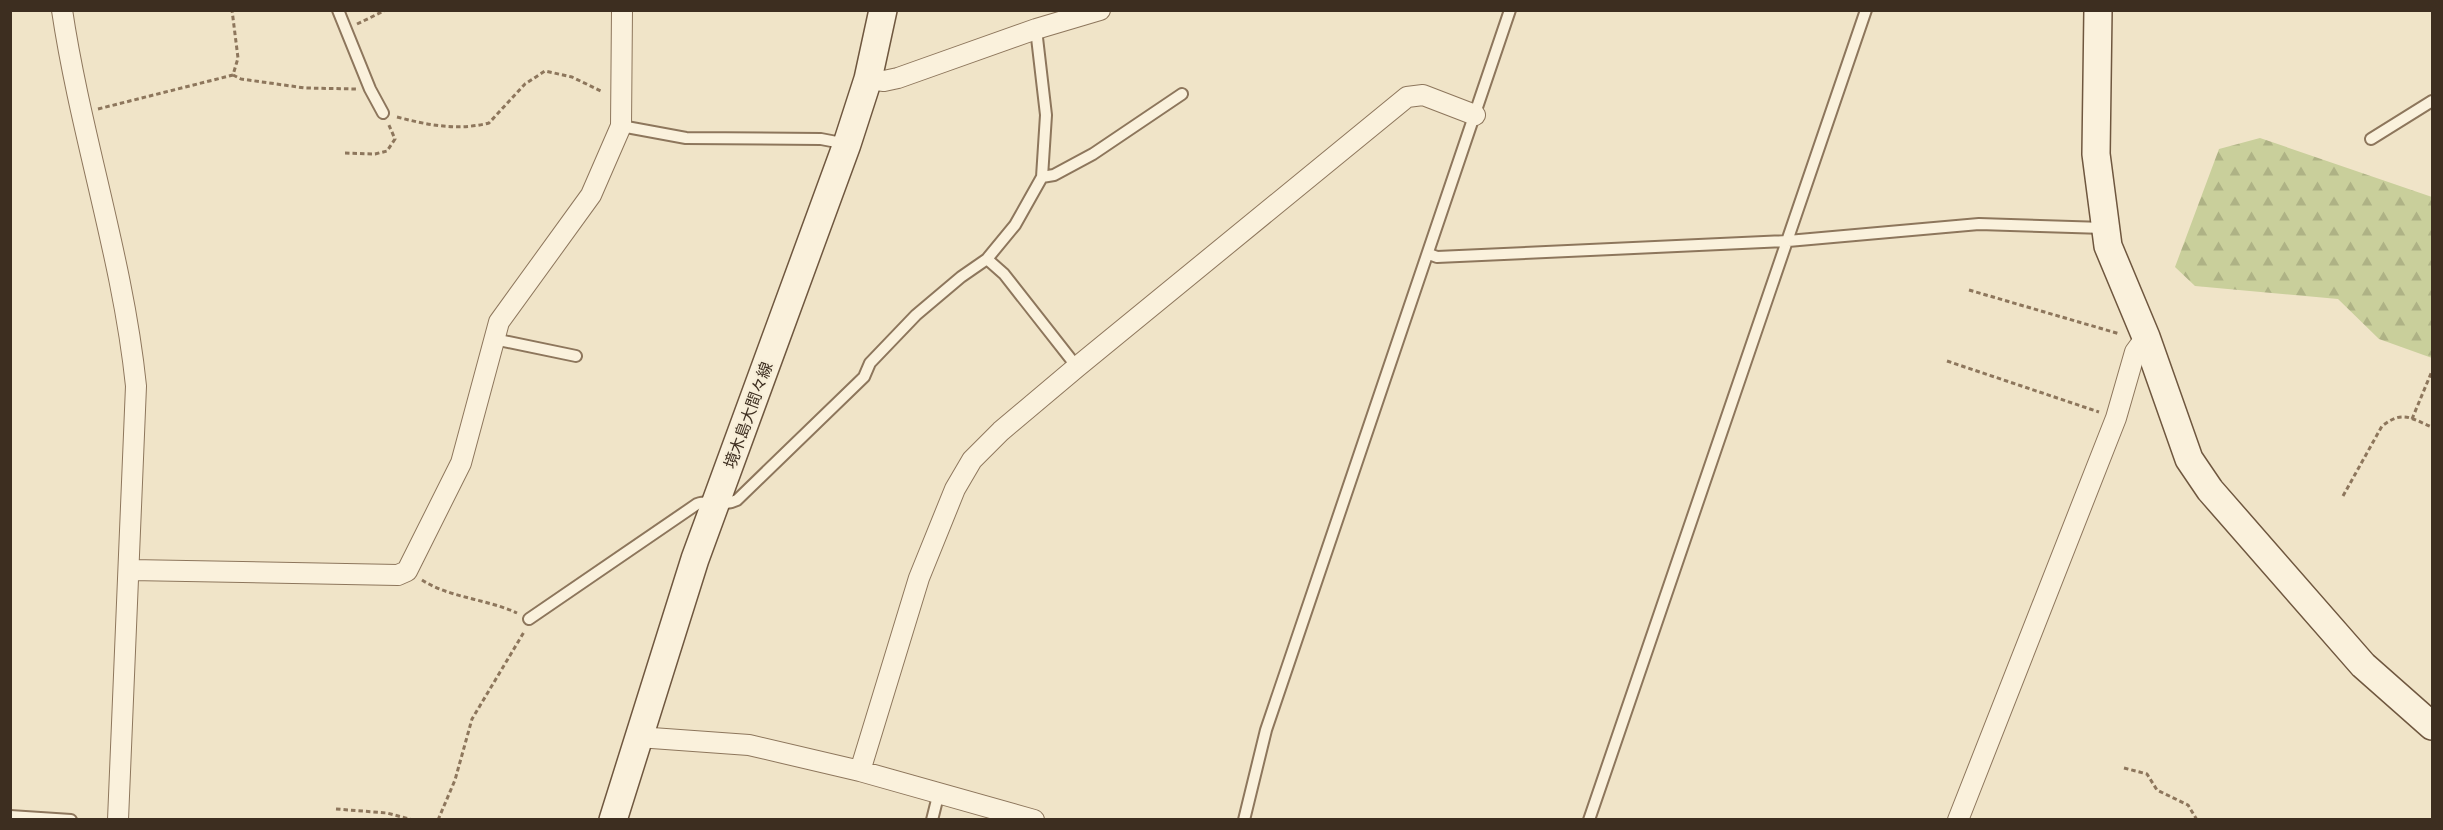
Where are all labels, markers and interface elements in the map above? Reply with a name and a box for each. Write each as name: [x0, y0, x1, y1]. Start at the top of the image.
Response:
street label: 境木島大間々線: [719, 359, 777, 471]

